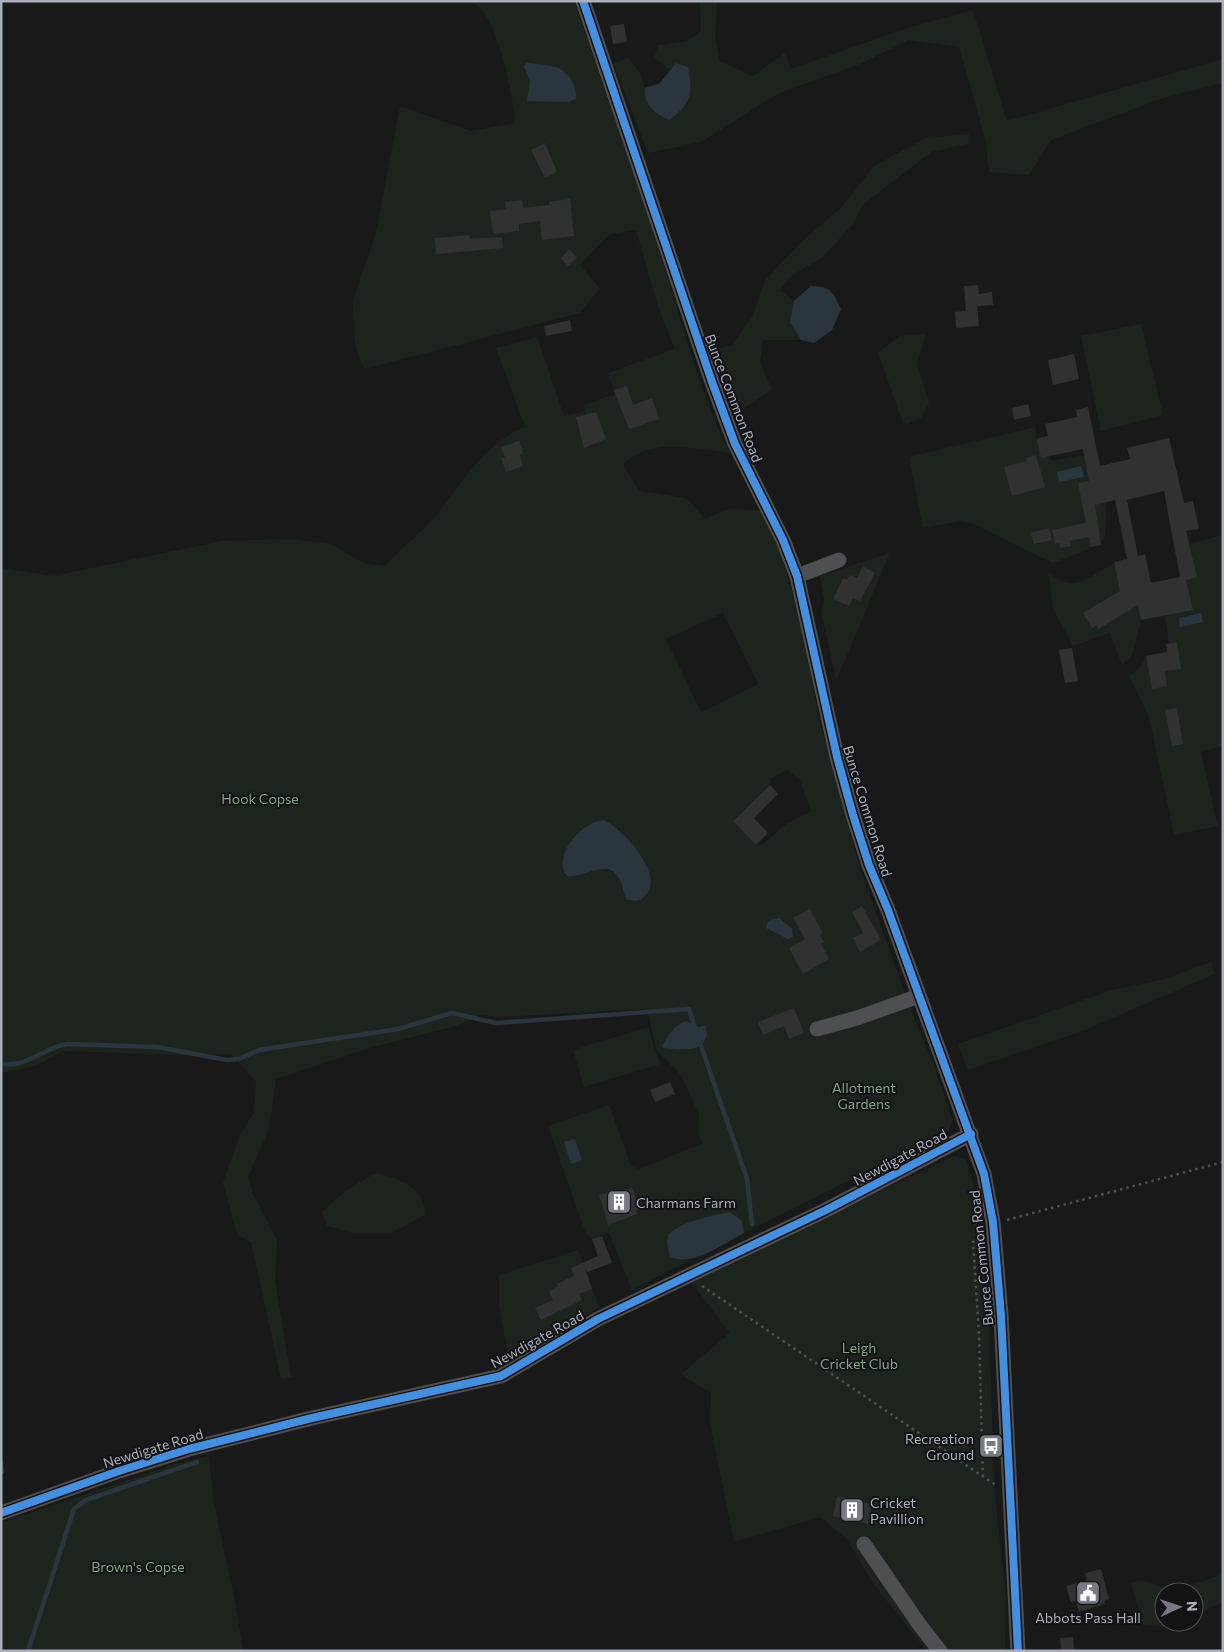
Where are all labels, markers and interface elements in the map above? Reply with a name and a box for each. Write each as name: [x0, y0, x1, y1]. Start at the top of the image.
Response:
street label: Bunce Common Road: [702, 331, 766, 465]
street label: Bunce Common Road: [840, 743, 896, 879]
park label: Hook Copse: [221, 790, 299, 807]
park label: Allotment Gardens: [832, 1079, 896, 1112]
street label: Newdigate Road: [850, 1125, 950, 1189]
building icon: Charmans Farm: [606, 1189, 632, 1215]
street label: Bunce Common Road: [965, 1189, 997, 1327]
place label: Charmans Farm: [636, 1194, 736, 1211]
street label: Newdigate Road: [488, 1306, 586, 1372]
park label: Leigh Cricket Club: [820, 1339, 898, 1372]
street label: Newdigate Road: [101, 1425, 205, 1471]
place label: Recreation Ground: [905, 1430, 974, 1463]
bus stop icon: Recreation Ground: [978, 1433, 1004, 1459]
place label: Cricket Pavillion: [870, 1494, 924, 1527]
building icon: Cricket Pavillion: [839, 1497, 865, 1523]
park label: Brown's Copse: [91, 1558, 185, 1575]
public building icon: Abbots Pass Hall: [1075, 1580, 1101, 1606]
north arrow: [1154, 1582, 1204, 1632]
text: N: [1184, 1601, 1201, 1612]
place label: Abbots Pass Hall: [1035, 1609, 1141, 1626]

